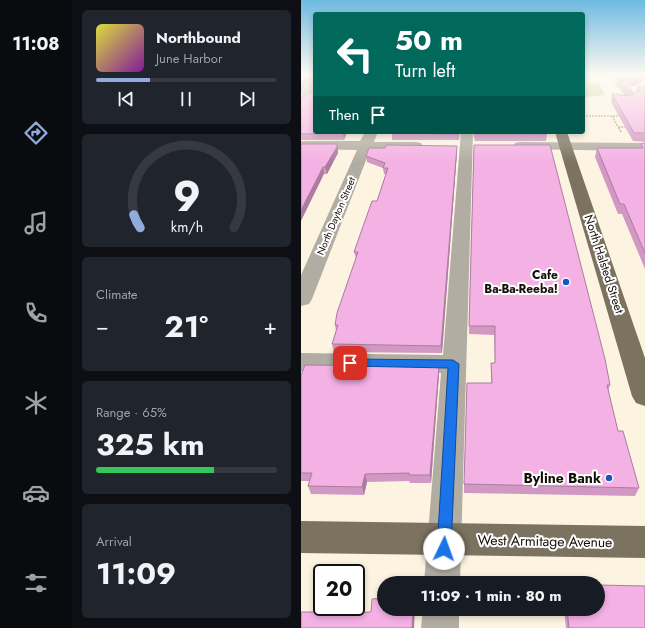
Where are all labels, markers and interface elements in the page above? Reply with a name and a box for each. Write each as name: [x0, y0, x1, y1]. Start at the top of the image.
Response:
text: 50 m: [395, 20, 463, 61]
text: Northbound: [156, 27, 241, 49]
icon: left: [329, 28, 381, 80]
text: 11:08: [12, 31, 60, 57]
text: June Harbor: [156, 49, 222, 68]
text: Turn left: [395, 58, 455, 84]
icon: previous: [115, 88, 137, 110]
icon: pause: [175, 88, 197, 110]
icon: next: [236, 88, 258, 110]
text: Then: [329, 104, 359, 126]
icon: arrive: [367, 104, 389, 126]
icon: directions: [22, 119, 50, 147]
text: 9: [173, 166, 200, 227]
street label: North Dayton Street: [313, 174, 359, 257]
icon: music: [22, 209, 50, 237]
street label: North Halsted Street: [580, 212, 628, 316]
text: km/h: [170, 217, 203, 237]
place label: Cafe Ba-Ba-Reeba!: [484, 266, 558, 298]
marker: Cafe Ba-Ba-Reeba!: [561, 277, 571, 287]
text: Climate: [96, 285, 137, 304]
icon: phone: [22, 299, 50, 327]
text: 21°: [164, 305, 208, 348]
text: −: [96, 310, 109, 342]
text: +: [263, 310, 277, 342]
pin: [333, 346, 367, 380]
icon: arrive: [339, 352, 361, 374]
icon: climate: [22, 389, 50, 417]
text: Range · 65%: [96, 403, 167, 422]
text: 325 km: [96, 423, 205, 466]
place label: Byline Bank: [524, 468, 601, 488]
marker: Byline Bank: [604, 473, 614, 483]
icon: car: [22, 479, 50, 507]
position arrow: [423, 528, 465, 570]
street label: West Armitage Avenue: [477, 530, 613, 552]
text: Arrival: [96, 532, 132, 551]
text: 11:09: [96, 552, 176, 595]
speed limit sign: 20: [313, 564, 365, 616]
icon: filters: [22, 569, 50, 597]
text: 11:09 · 1 min · 80 m: [420, 585, 562, 607]

